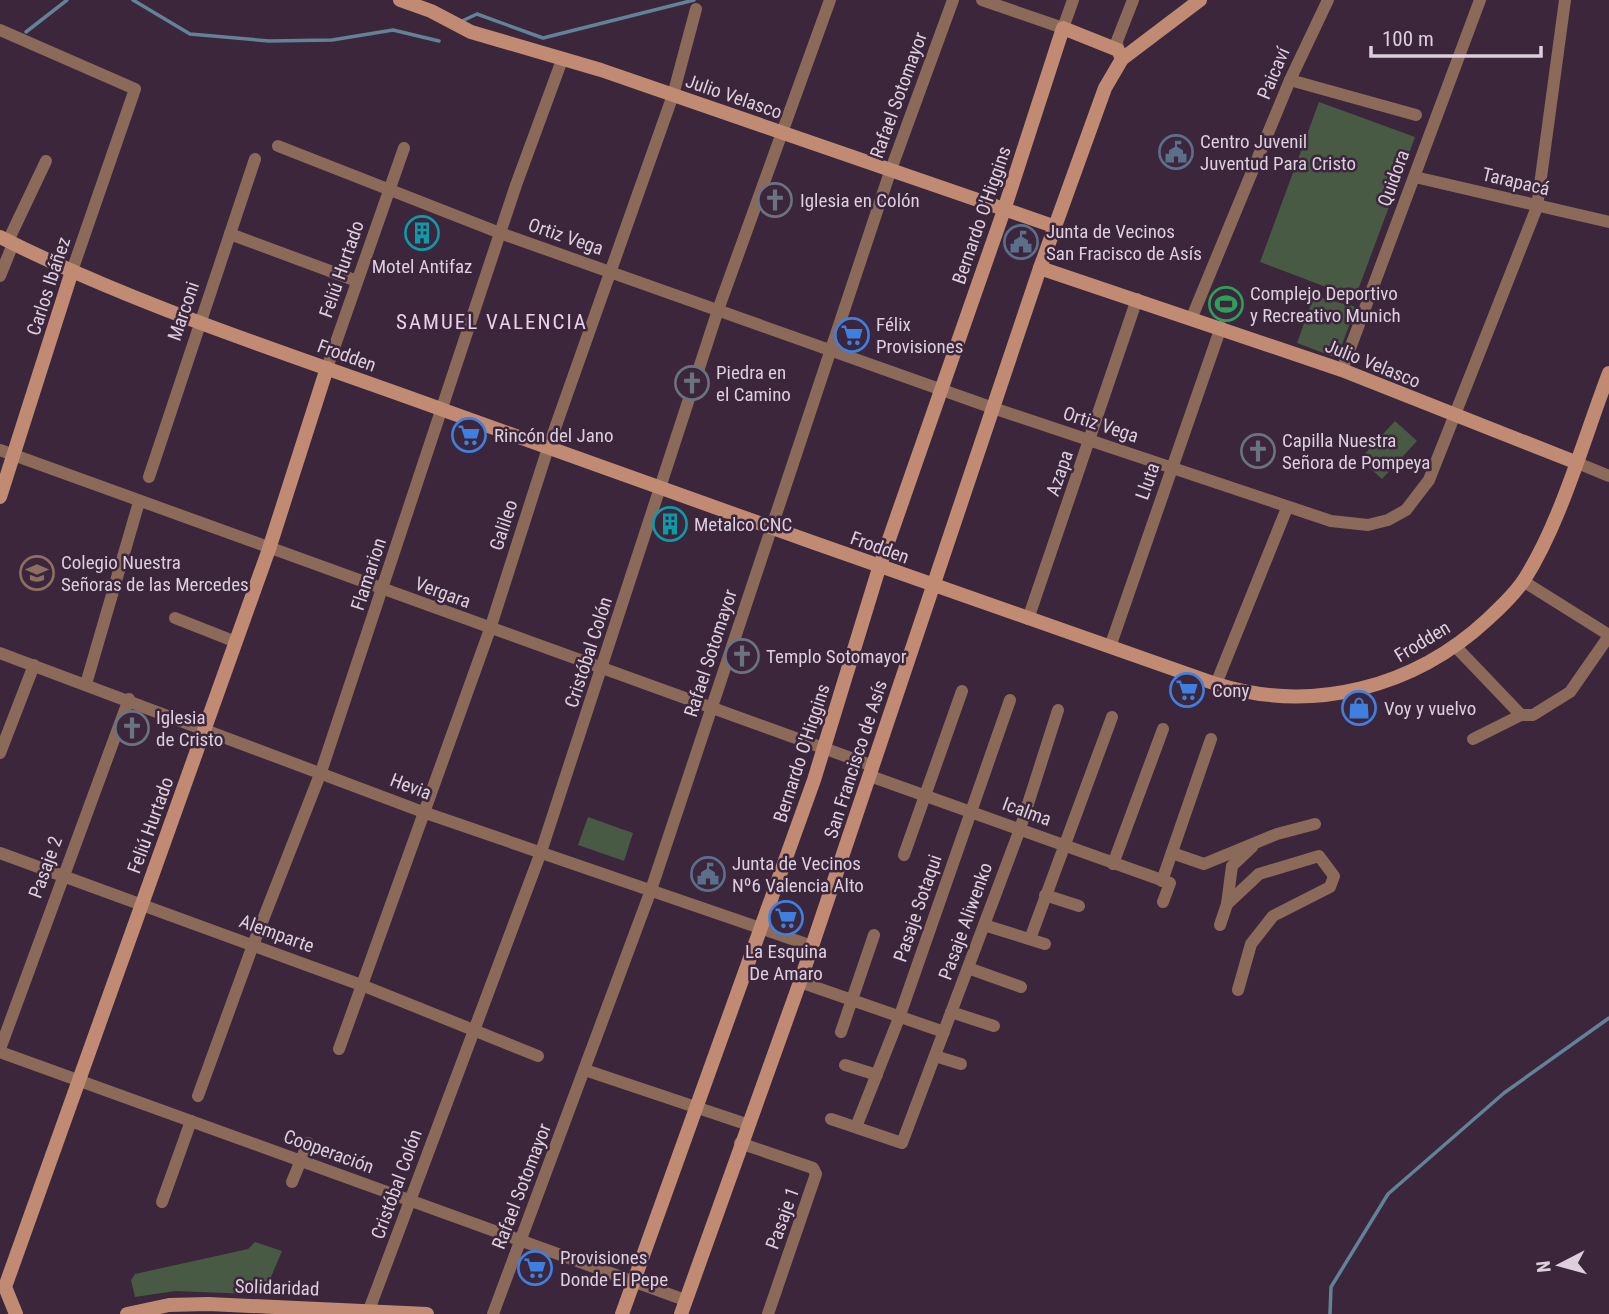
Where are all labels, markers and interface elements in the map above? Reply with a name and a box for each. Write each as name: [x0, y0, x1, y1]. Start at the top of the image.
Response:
scale bar: [1371, 14, 1541, 58]
text: 100 m: [1382, 27, 1434, 51]
street label: Rafael Sotomayor: [865, 29, 932, 161]
street label: Paicaví: [1252, 42, 1295, 103]
street label: Julio Velasco: [683, 69, 785, 124]
place label: Centro Juvenil Juventud Para Cristo: [1200, 130, 1356, 175]
public building icon: Centro Juvenil Juventud Para Cristo: [1157, 133, 1195, 171]
street label: Bernardo O'Higgins: [947, 143, 1016, 287]
street label: Quidora: [1373, 147, 1414, 210]
street label: Tarapacá: [1480, 163, 1552, 200]
church icon: Iglesia en Colón: [756, 181, 794, 219]
place label: Iglesia en Colón: [800, 189, 920, 212]
street label: Ortiz Vega: [525, 213, 606, 260]
building icon: Motel Antifaz: [403, 214, 441, 252]
street label: Feliú Hurtado: [314, 218, 369, 321]
place label: Junta de Vecinos San Fracisco de Asís: [1046, 220, 1202, 265]
public building icon: Junta de Vecinos San Fracisco de Asís: [1002, 223, 1040, 261]
street label: Carlos Ibáñez: [22, 234, 75, 338]
place label: Motel Antifaz: [372, 255, 472, 278]
street label: Marconi: [163, 279, 204, 344]
place label: Complejo Deportivo y Recreativo Munich: [1250, 282, 1401, 327]
sports icon: Complejo Deportivo y Recreativo Munich: [1207, 285, 1245, 323]
district label: SAMUEL VALENCIA: [396, 310, 588, 334]
place label: Félix Provisiones: [876, 313, 963, 358]
supermarket icon: Félix Provisiones: [833, 316, 871, 354]
street label: Frodden: [314, 334, 379, 377]
street label: Julio Velasco: [1322, 334, 1424, 393]
place label: Piedra en el Camino: [716, 361, 791, 406]
church icon: Piedra en el Camino: [673, 364, 711, 402]
street label: Ortiz Vega: [1060, 401, 1141, 447]
supermarket icon: Rincón del Jano: [450, 416, 488, 454]
place label: Rincón del Jano: [494, 424, 614, 447]
place label: Capilla Nuestra Señora de Pompeya: [1282, 429, 1430, 474]
church icon: Capilla Nuestra Señora de Pompeya: [1239, 432, 1277, 470]
street label: Azapa: [1041, 447, 1078, 499]
street label: Lluta: [1131, 460, 1164, 503]
street label: Galileo: [485, 497, 522, 553]
building icon: Metalco CNC: [651, 505, 689, 543]
place label: Metalco CNC: [694, 513, 792, 536]
street label: Frodden: [847, 526, 912, 569]
street label: Flamarion: [346, 535, 391, 613]
place label: Colegio Nuestra Señoras de las Mercedes: [61, 551, 249, 596]
school or university icon: Colegio Nuestra Señoras de las Mercedes: [18, 554, 56, 592]
street label: Vergara: [412, 572, 474, 613]
street label: Rafael Sotomayor: [679, 586, 742, 720]
street label: Cristóbal Colón: [560, 594, 617, 710]
street label: Frodden: [1390, 616, 1454, 667]
church icon: Templo Sotomayor: [723, 637, 761, 675]
place label: Templo Sotomayor: [766, 645, 907, 668]
supermarket icon: Cony: [1168, 671, 1206, 709]
street label: San Francisco de Asís: [819, 677, 892, 841]
place label: Cony: [1212, 679, 1250, 702]
street label: Bernardo O'Higgins: [768, 681, 835, 825]
shop icon: Voy y vuelvo: [1340, 689, 1378, 727]
place label: Voy y vuelvo: [1384, 697, 1476, 720]
place label: Iglesia de Cristo: [156, 706, 223, 751]
church icon: Iglesia de Cristo: [113, 709, 151, 747]
street label: Hevia: [387, 768, 435, 805]
street label: Feliú Hurtado: [122, 774, 179, 877]
street label: Icalma: [999, 792, 1054, 831]
street label: Pasaje 2: [24, 833, 67, 901]
street label: Pasaje Sotaqui: [888, 851, 947, 965]
place label: Junta de Vecinos Nº6 Valencia Alto: [732, 852, 864, 897]
public building icon: Junta de Vecinos Nº6 Valencia Alto: [689, 855, 727, 893]
street label: Pasaje Aliwenko: [934, 859, 997, 983]
supermarket icon: La Esquina De Amaro: [767, 899, 805, 937]
street label: Alemparte: [236, 909, 317, 958]
place label: La Esquina De Amaro: [745, 940, 827, 985]
street label: Rafael Sotomayor: [487, 1120, 556, 1252]
street label: Cooperación: [280, 1124, 377, 1178]
street label: Cristóbal Colón: [366, 1126, 427, 1242]
street label: Pasaje 1: [761, 1184, 804, 1252]
north arrow: [1525, 1230, 1595, 1300]
place label: Provisiones Donde El Pepe: [560, 1246, 668, 1291]
supermarket icon: Provisiones Donde El Pepe: [516, 1249, 554, 1287]
text: N: [1532, 1260, 1556, 1274]
street label: Solidaridad: [234, 1275, 320, 1300]

